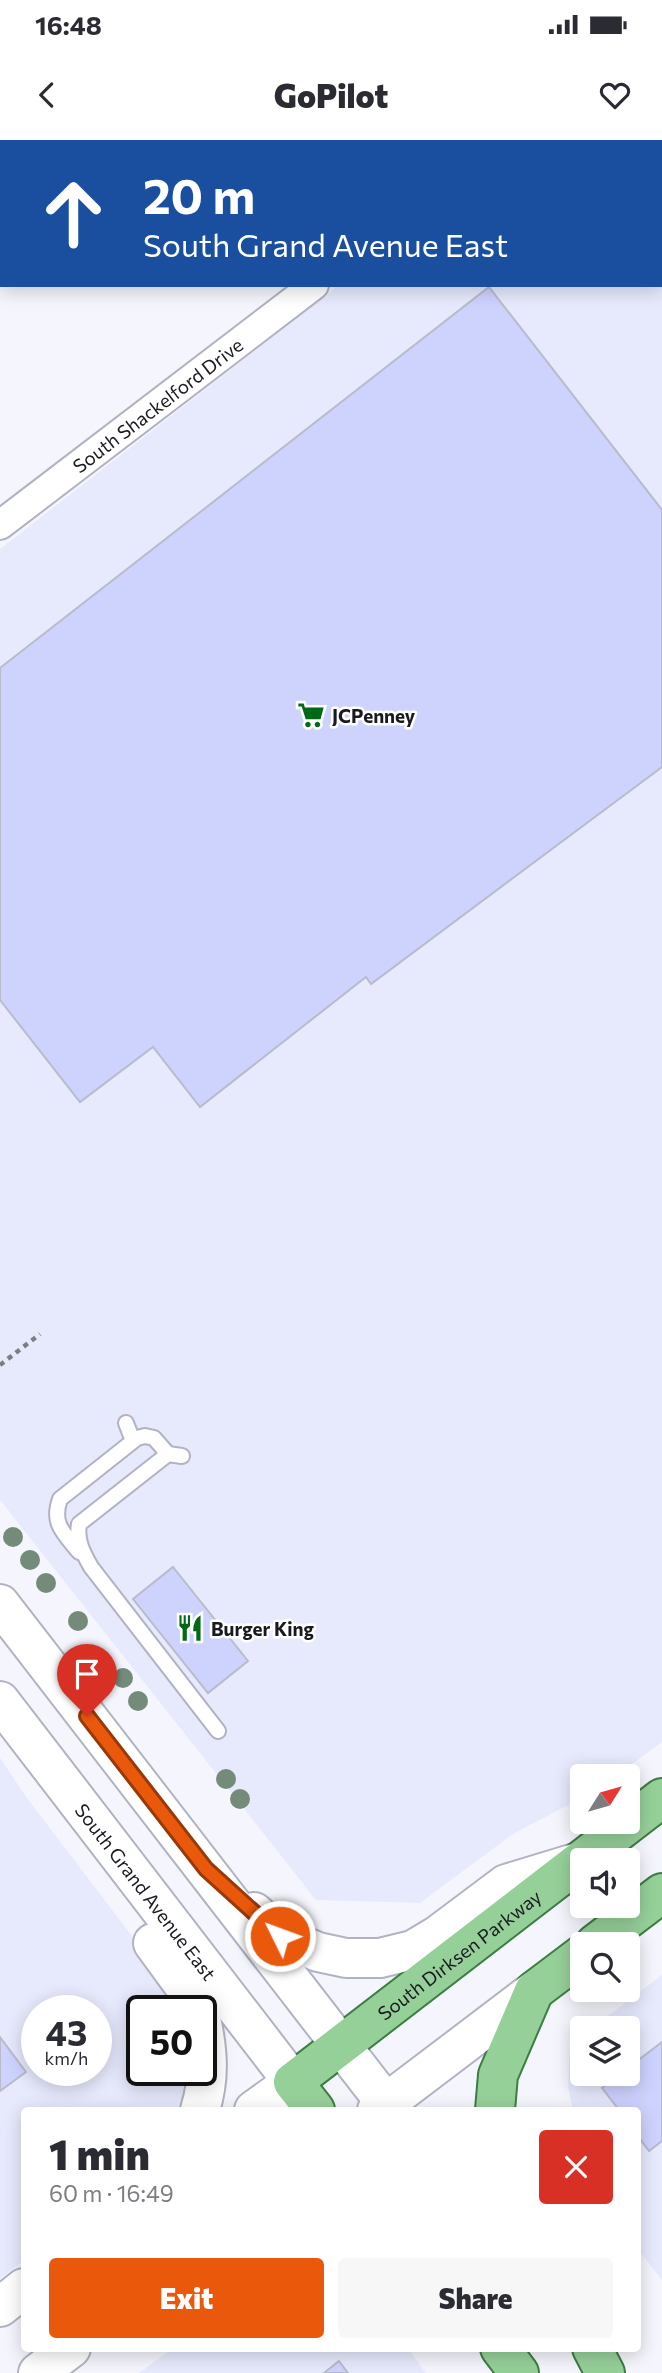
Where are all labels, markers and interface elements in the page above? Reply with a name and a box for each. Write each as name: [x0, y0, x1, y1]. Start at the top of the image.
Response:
text: 16:48: [35, 9, 102, 40]
text: GoPilot: [274, 75, 388, 115]
icon: back: [28, 76, 66, 114]
icon: heart: [596, 76, 634, 114]
text: 20 m: [143, 164, 255, 224]
icon: ahead: [28, 168, 119, 259]
text: South Grand Avenue East: [143, 224, 508, 264]
street label: South Shackelford Drive: [68, 333, 247, 477]
supermarket icon: JCPenney: [296, 700, 326, 730]
place label: JCPenney: [332, 704, 416, 727]
restaurant icon: Burger King: [175, 1613, 205, 1643]
place label: Burger King: [211, 1617, 315, 1640]
pin: [57, 1644, 117, 1716]
icon: arrive: [68, 1655, 106, 1693]
north arrow: [570, 1764, 640, 1834]
map controls: [570, 1764, 640, 2086]
street label: South Grand Avenue East: [71, 1798, 222, 1984]
button: sound: [570, 1848, 640, 1918]
street label: South Dirksen Parkway: [373, 1884, 545, 2024]
position arrow: [243, 1899, 317, 1973]
button: search: [570, 1932, 640, 2002]
speed limit sign: 50: [126, 1995, 217, 2086]
text: 43: [46, 2010, 87, 2053]
button: layers: [570, 2016, 640, 2086]
text: km/h: [45, 2047, 88, 2069]
text: 1 min: [49, 2127, 150, 2179]
button: close: [539, 2130, 613, 2204]
text: 60 m · 16:49: [49, 2179, 174, 2207]
button: Exit: [49, 2258, 324, 2338]
button: Share: [338, 2258, 613, 2338]

